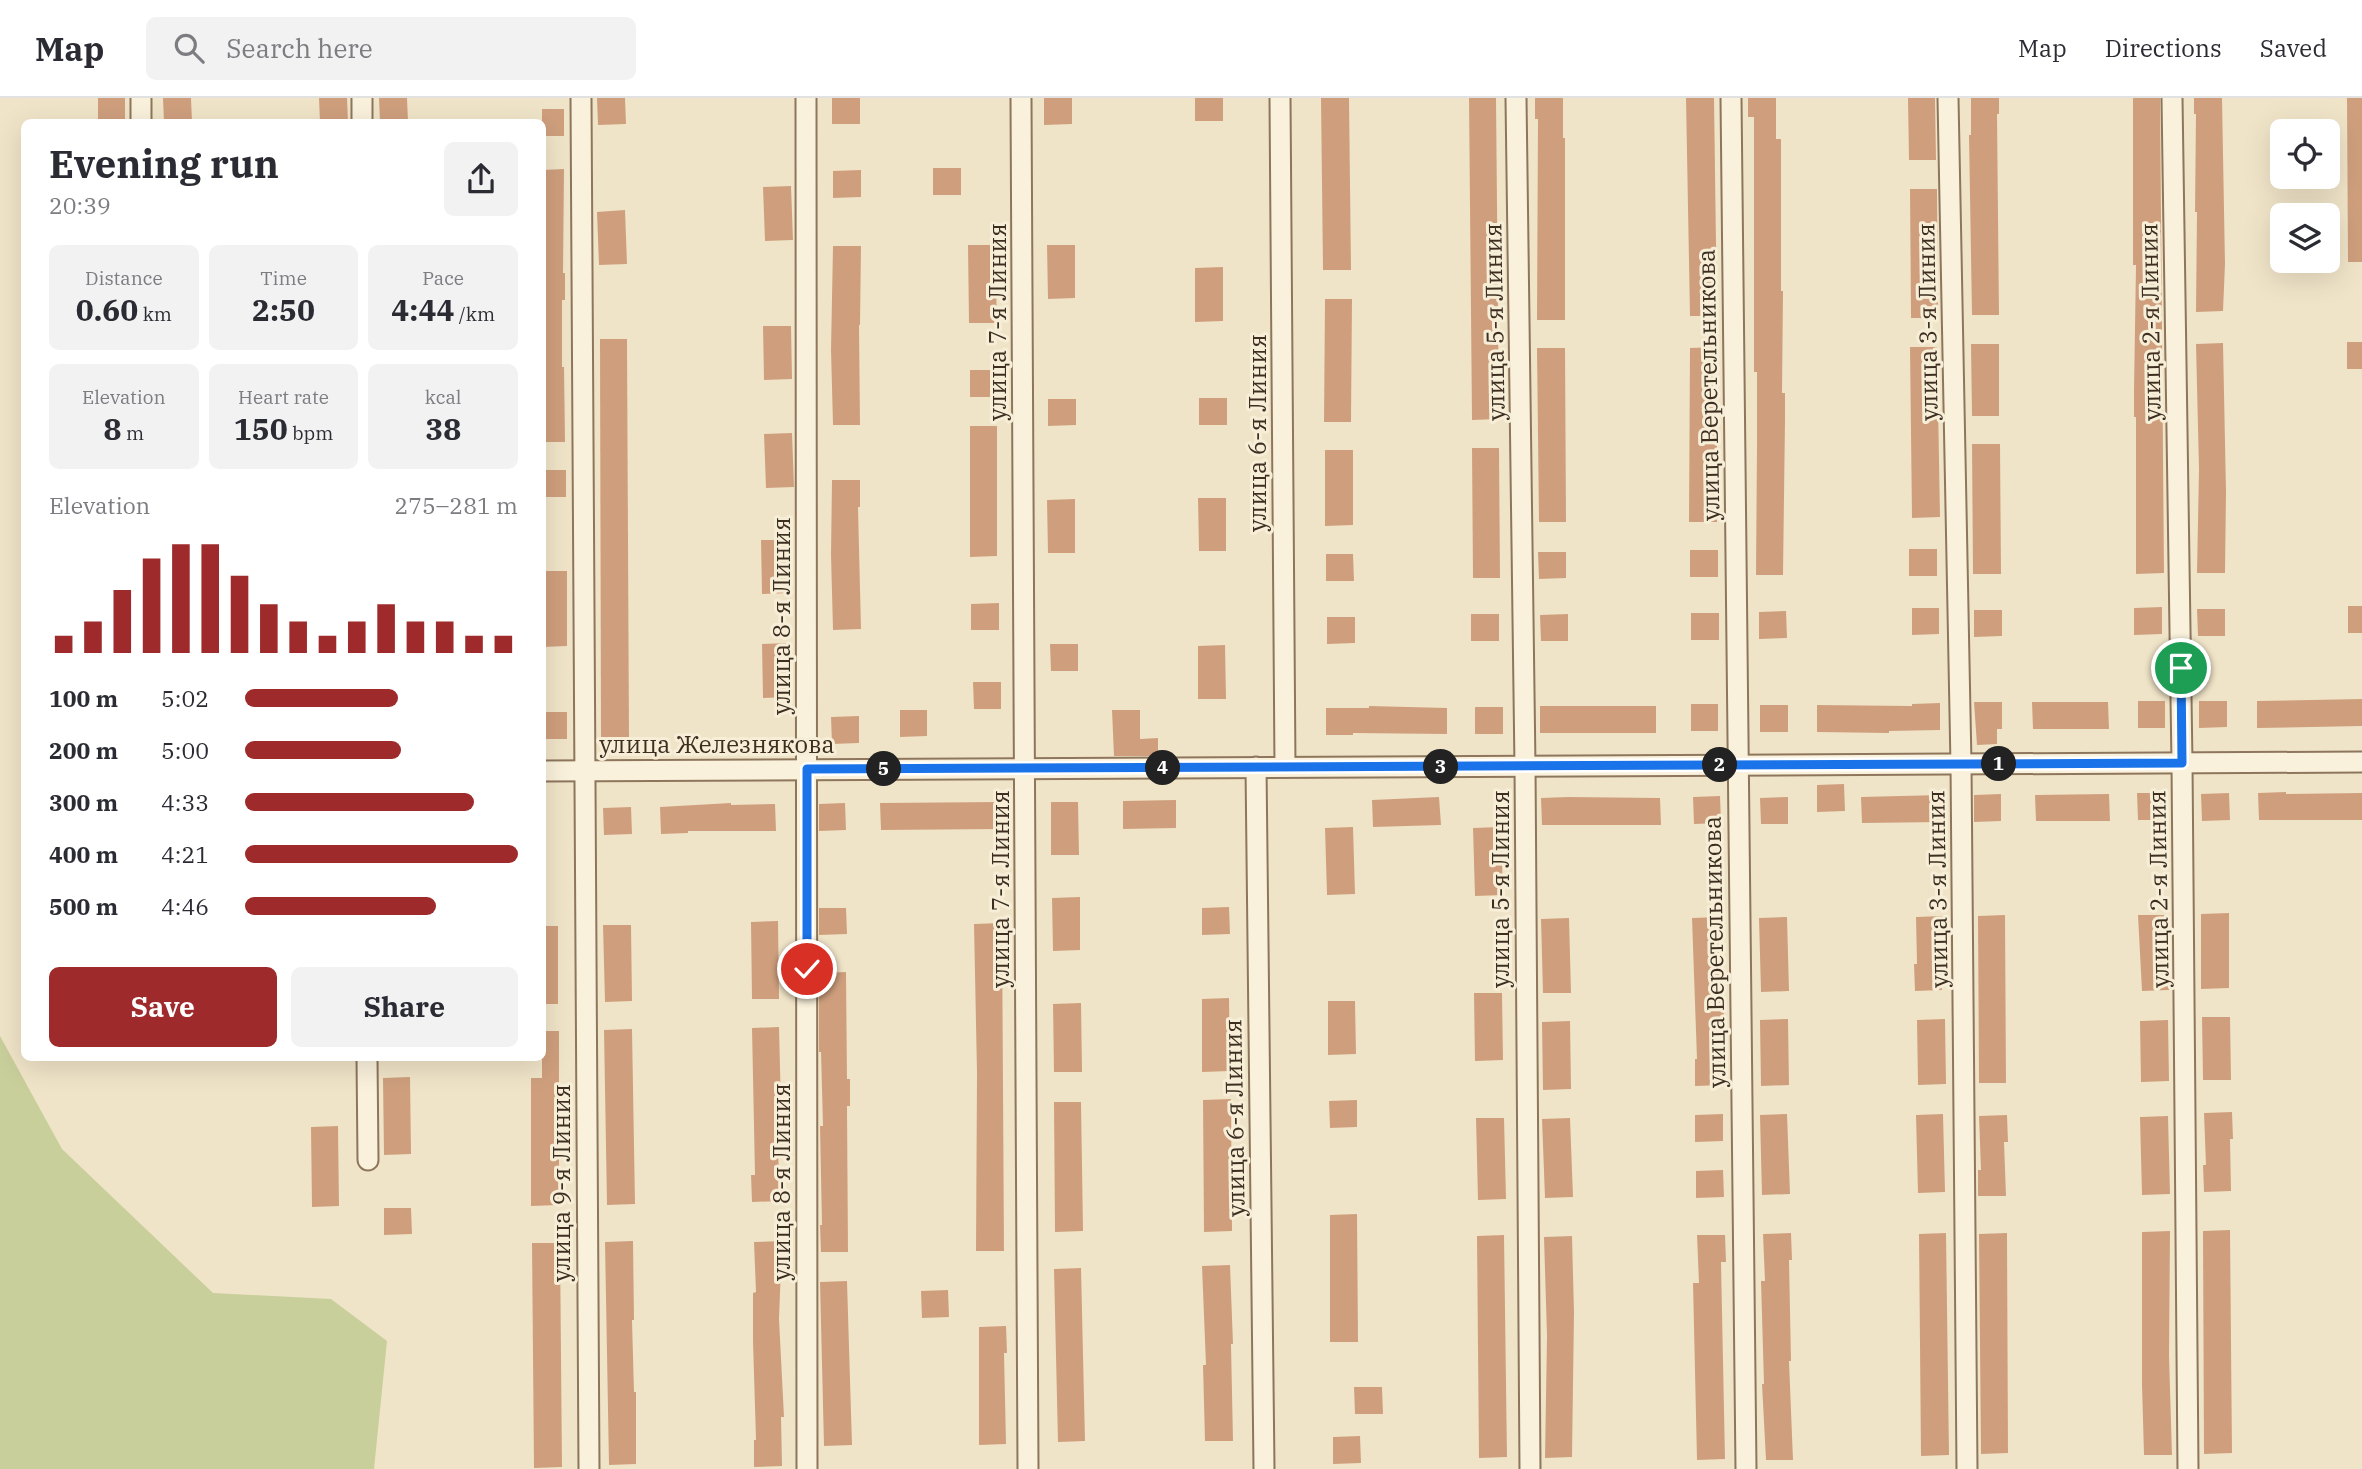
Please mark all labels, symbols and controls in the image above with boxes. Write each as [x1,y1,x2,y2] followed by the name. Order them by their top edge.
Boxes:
[146,17,636,80] search box
[35,27,104,70] text: Map
[170,29,208,67] icon: search
[226,31,373,65] text: Search here
[2018,32,2067,64] text: Map
[2105,32,2222,64] text: Directions
[2260,32,2327,64] text: Saved
[2270,119,2340,273] map controls
[2270,119,2340,189] button: locate
[49,139,279,188] text: Evening run
[444,142,518,216] button: share
[49,190,111,220] text: 20:39
[2270,203,2340,273] button: layers
[981,223,1013,421] street label: улица 7-я Линия
[1476,223,1512,421] street label: улица 5-я Линия
[1909,223,1945,421] street label: улица 3-я Линия
[2132,223,2168,421] street label: улица 2-я Линия
[1690,249,1726,521] street label: улица Веретельникова
[85,266,163,290] text: Distance
[260,266,307,290] text: Time
[422,266,464,290] text: Pace
[76,290,138,329] text: 0.60
[252,290,315,329] text: 2:50
[391,290,454,329] text: 4:44
[138,302,172,326] text: km
[454,302,495,326] text: /km
[1241,334,1273,532] street label: улица 6-я Линия
[82,385,166,409] text: Elevation
[238,385,329,409] text: Heart rate
[425,385,461,409] text: kcal
[104,409,122,448] text: 8
[234,409,288,448] text: 150
[425,409,461,448] text: 38
[122,421,144,445] text: m
[288,421,333,445] text: bpm
[49,490,150,520] text: Elevation
[394,490,518,520] text: 275–281 m
[765,517,797,715] street label: улица 8-я Линия
[2151,638,2211,698] pin
[2162,649,2200,687] icon: arrive
[49,683,118,713] text: 100 m
[161,683,209,713] text: 5:02
[599,728,835,760] street label: улица Железнякова
[49,735,118,765] text: 200 m
[161,735,209,765] text: 5:00
[1982,746,2016,782] pin: 1
[1702,748,1738,782] pin: 2
[1146,750,1180,786] pin: 4
[1424,750,1458,784] pin: 3
[1993,751,2004,775] text: 1
[866,752,902,786] pin: 5
[1714,752,1725,776] text: 2
[1435,754,1446,778] text: 3
[1157,755,1168,779] text: 4
[878,756,889,780] text: 5
[49,787,118,817] text: 300 m
[161,787,209,817] text: 4:33
[984,790,1016,988] street label: улица 7-я Линия
[1484,790,1516,988] street label: улица 5-я Линия
[1919,790,1955,988] street label: улица 3-я Линия
[2140,790,2176,988] street label: улица 2-я Линия
[1696,816,1732,1088] street label: улица Веретельникова
[49,839,118,869] text: 400 m
[161,839,209,869] text: 4:21
[49,891,118,921] text: 500 m
[161,891,209,921] text: 4:46
[777,939,837,999] pin
[788,950,826,988] icon: check
[49,967,277,1047] button: Save
[291,967,518,1047] button: Share
[1216,1019,1252,1217] street label: улица 6-я Линия
[765,1083,797,1281] street label: улица 8-я Линия
[545,1084,577,1282] street label: улица 9-я Линия

